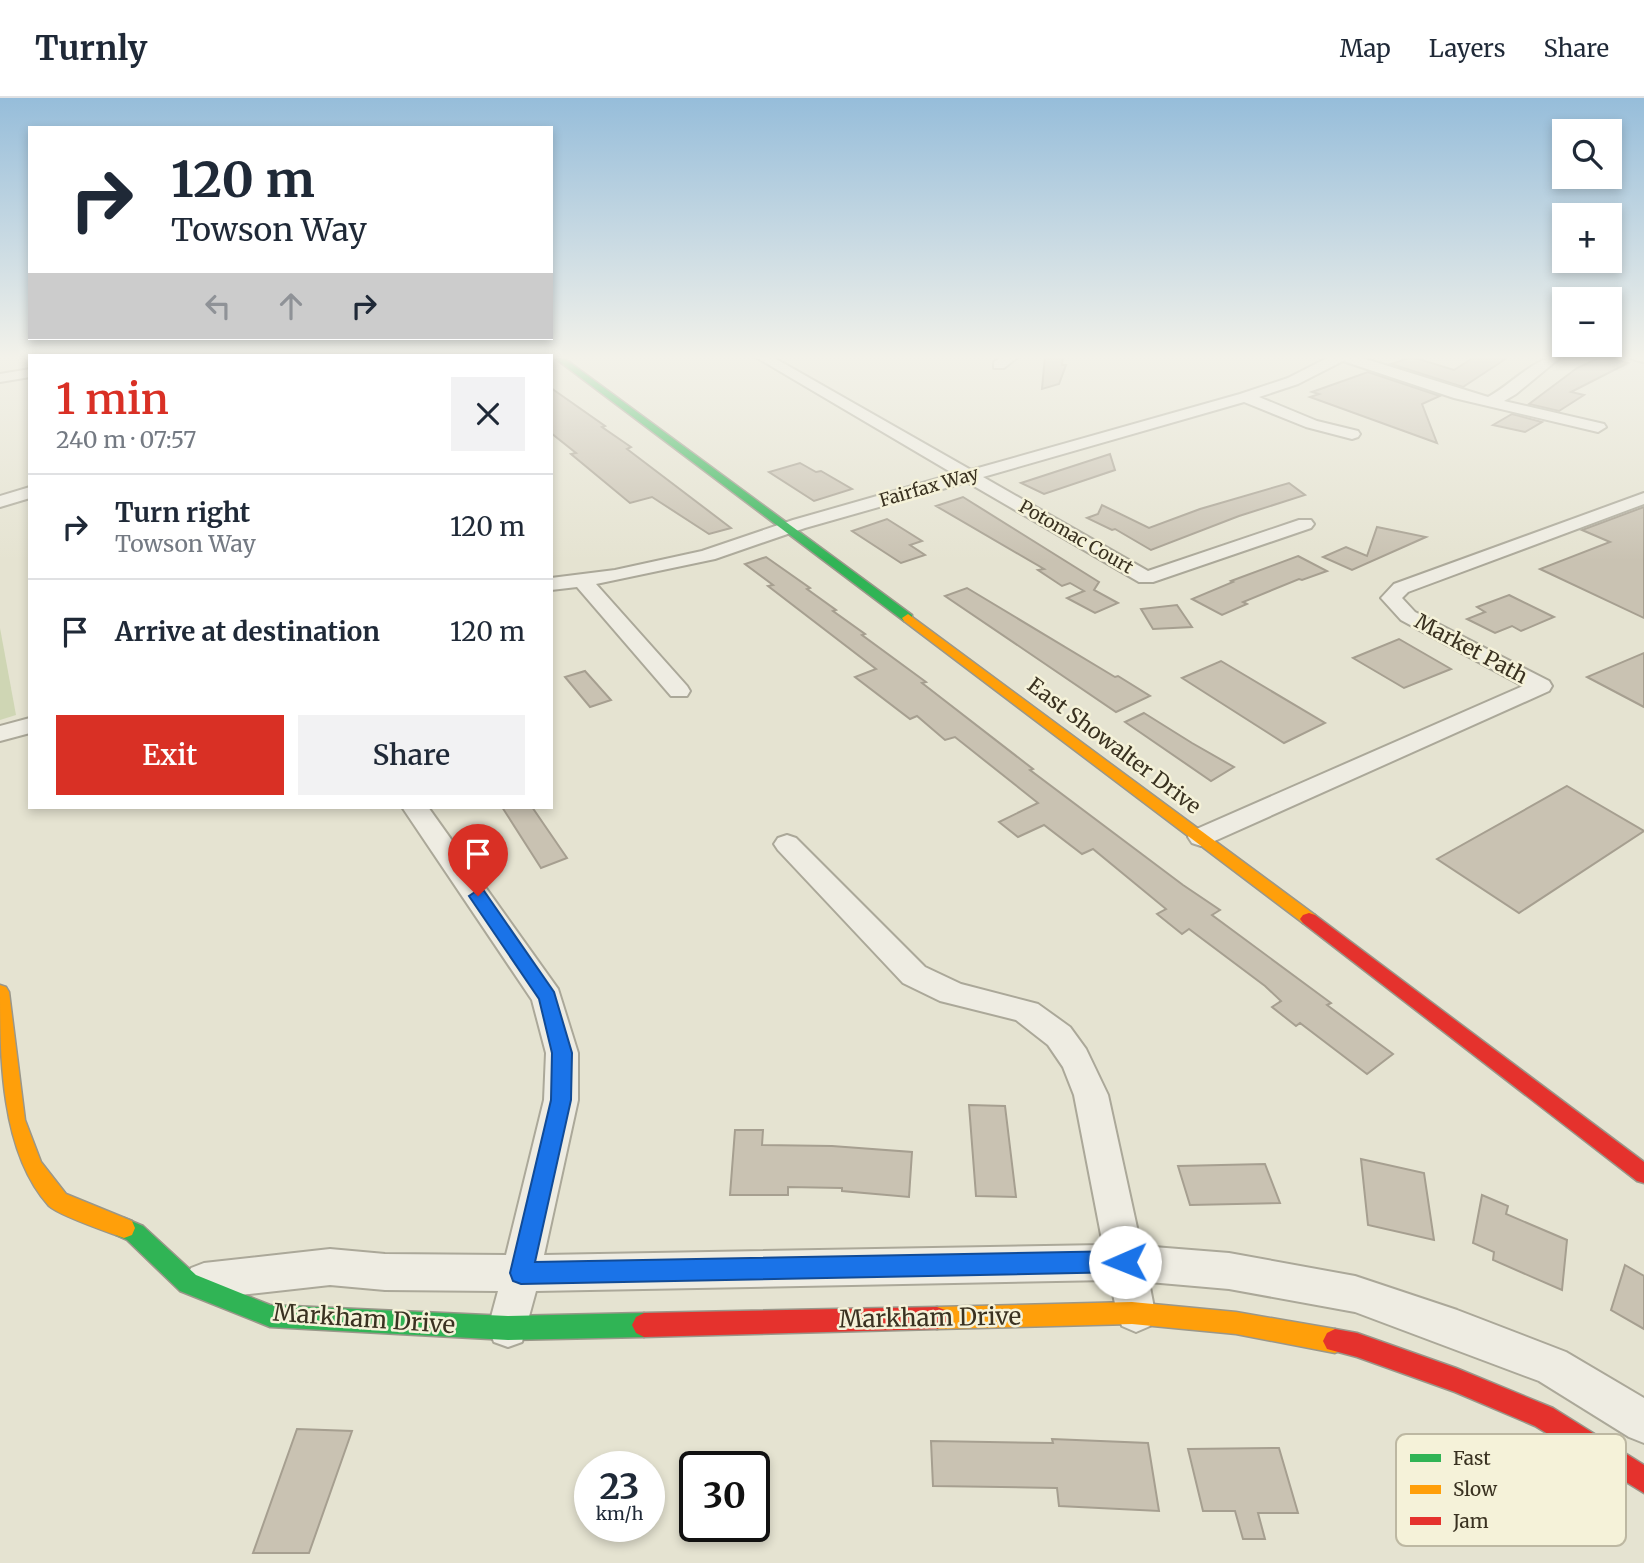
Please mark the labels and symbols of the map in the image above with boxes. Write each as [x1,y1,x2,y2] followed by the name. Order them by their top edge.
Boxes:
[876,461,982,512] street label: Fairfax Way
[1015,495,1138,579] street label: Potomac Court
[1410,607,1532,690] street label: Market Path
[1022,672,1206,820] street label: East Showalter Drive
[448,824,508,896] pin
[1088,1225,1162,1299] position arrow
[272,1297,456,1340] street label: Markham Drive
[839,1300,1021,1335] street label: Markham Drive
[1396,1434,1626,1546] legend
[1453,1446,1491,1470] text: Fast
[679,1451,770,1542] speed limit sign: 30
[1453,1477,1498,1501] text: Slow
[1452,1509,1489,1533] text: Jam

